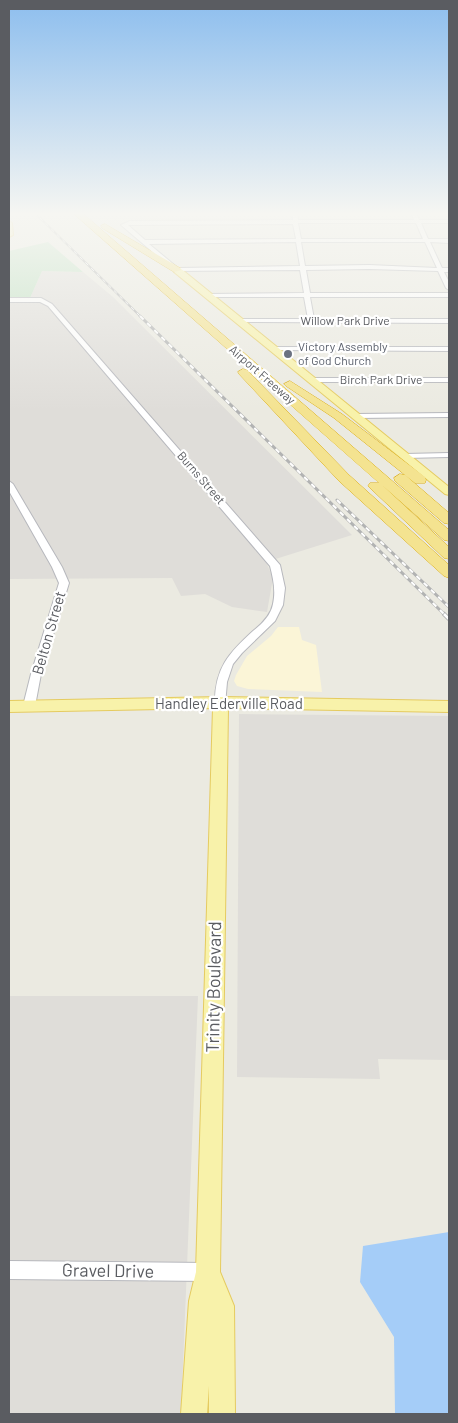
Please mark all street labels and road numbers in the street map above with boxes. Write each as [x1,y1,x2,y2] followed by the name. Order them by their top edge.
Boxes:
[300,313,390,327] street label: Willow Park Drive
[227,342,299,407] street label: Airport Freeway
[340,372,422,386] street label: Birch Park Drive
[175,448,229,507] street label: Burns Street
[27,589,69,677] street label: Belton Street
[155,694,303,712] street label: Handley Ederville Road
[201,921,225,1053] street label: Trinity Boulevard
[62,1258,154,1282] street label: Gravel Drive

